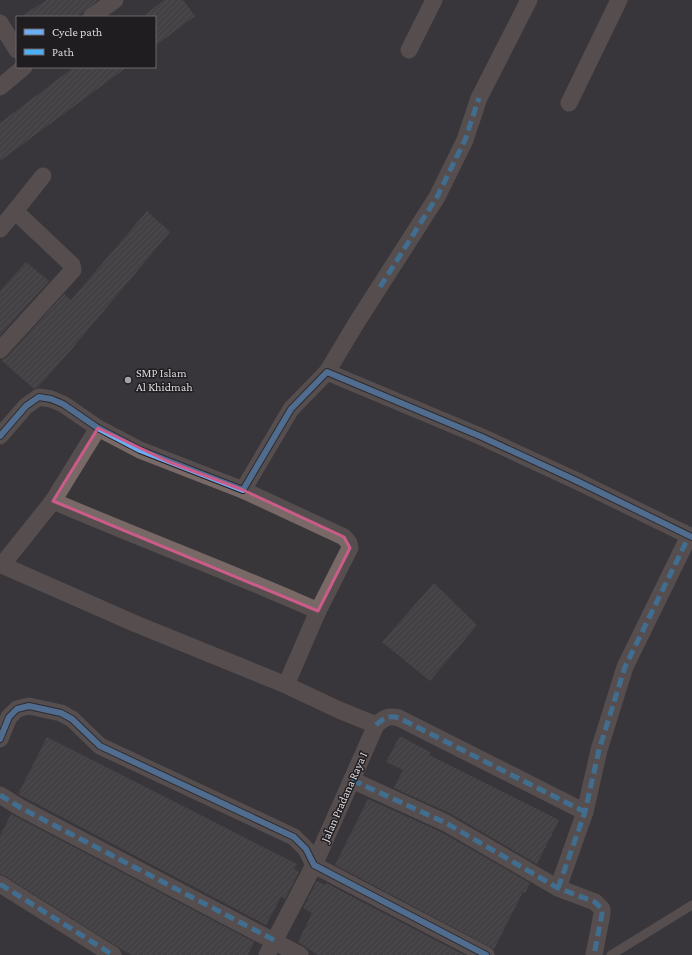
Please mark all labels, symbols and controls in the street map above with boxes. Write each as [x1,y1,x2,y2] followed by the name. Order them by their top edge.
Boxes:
[16,16,156,68] legend
[52,25,103,39] text: Cycle path
[52,45,74,59] text: Path
[136,366,193,394] place label: SMP Islam Al Khidmah
[123,375,133,385] marker: SMP Islam Al Khidmah
[317,749,370,845] street label: Jalan Pradana Raya I

